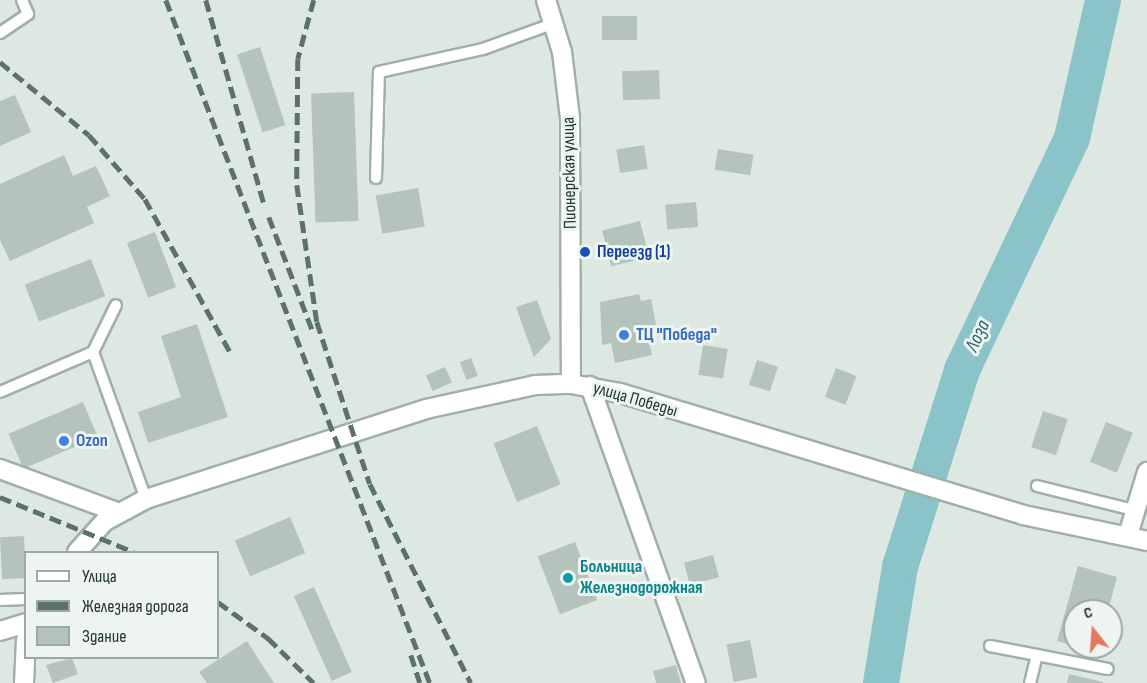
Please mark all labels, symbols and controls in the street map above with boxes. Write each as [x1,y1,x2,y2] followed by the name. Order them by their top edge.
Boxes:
[558,117,582,229] street label: Пионерская улица
[597,241,670,263] place label: Переезд (1)
[578,245,592,259] marker: Переезд (1)
[960,317,996,355] water label: Лоза
[636,324,717,346] place label: ТЦ "Победа"
[617,328,631,342] marker: ТЦ "Победа"
[590,378,680,422] street label: улица Победы
[76,430,108,452] place label: Ozon
[57,434,71,448] marker: Ozon
[24,551,219,659] legend
[580,557,703,600] place label: Больница Железнодорожная
[82,566,117,587] text: Улица
[561,571,575,585] marker: Больница Железнодорожная
[82,596,189,617] text: Железная дорога
[1063,599,1123,659] north arrow
[1081,603,1095,624] text: С
[82,626,127,647] text: Здание

